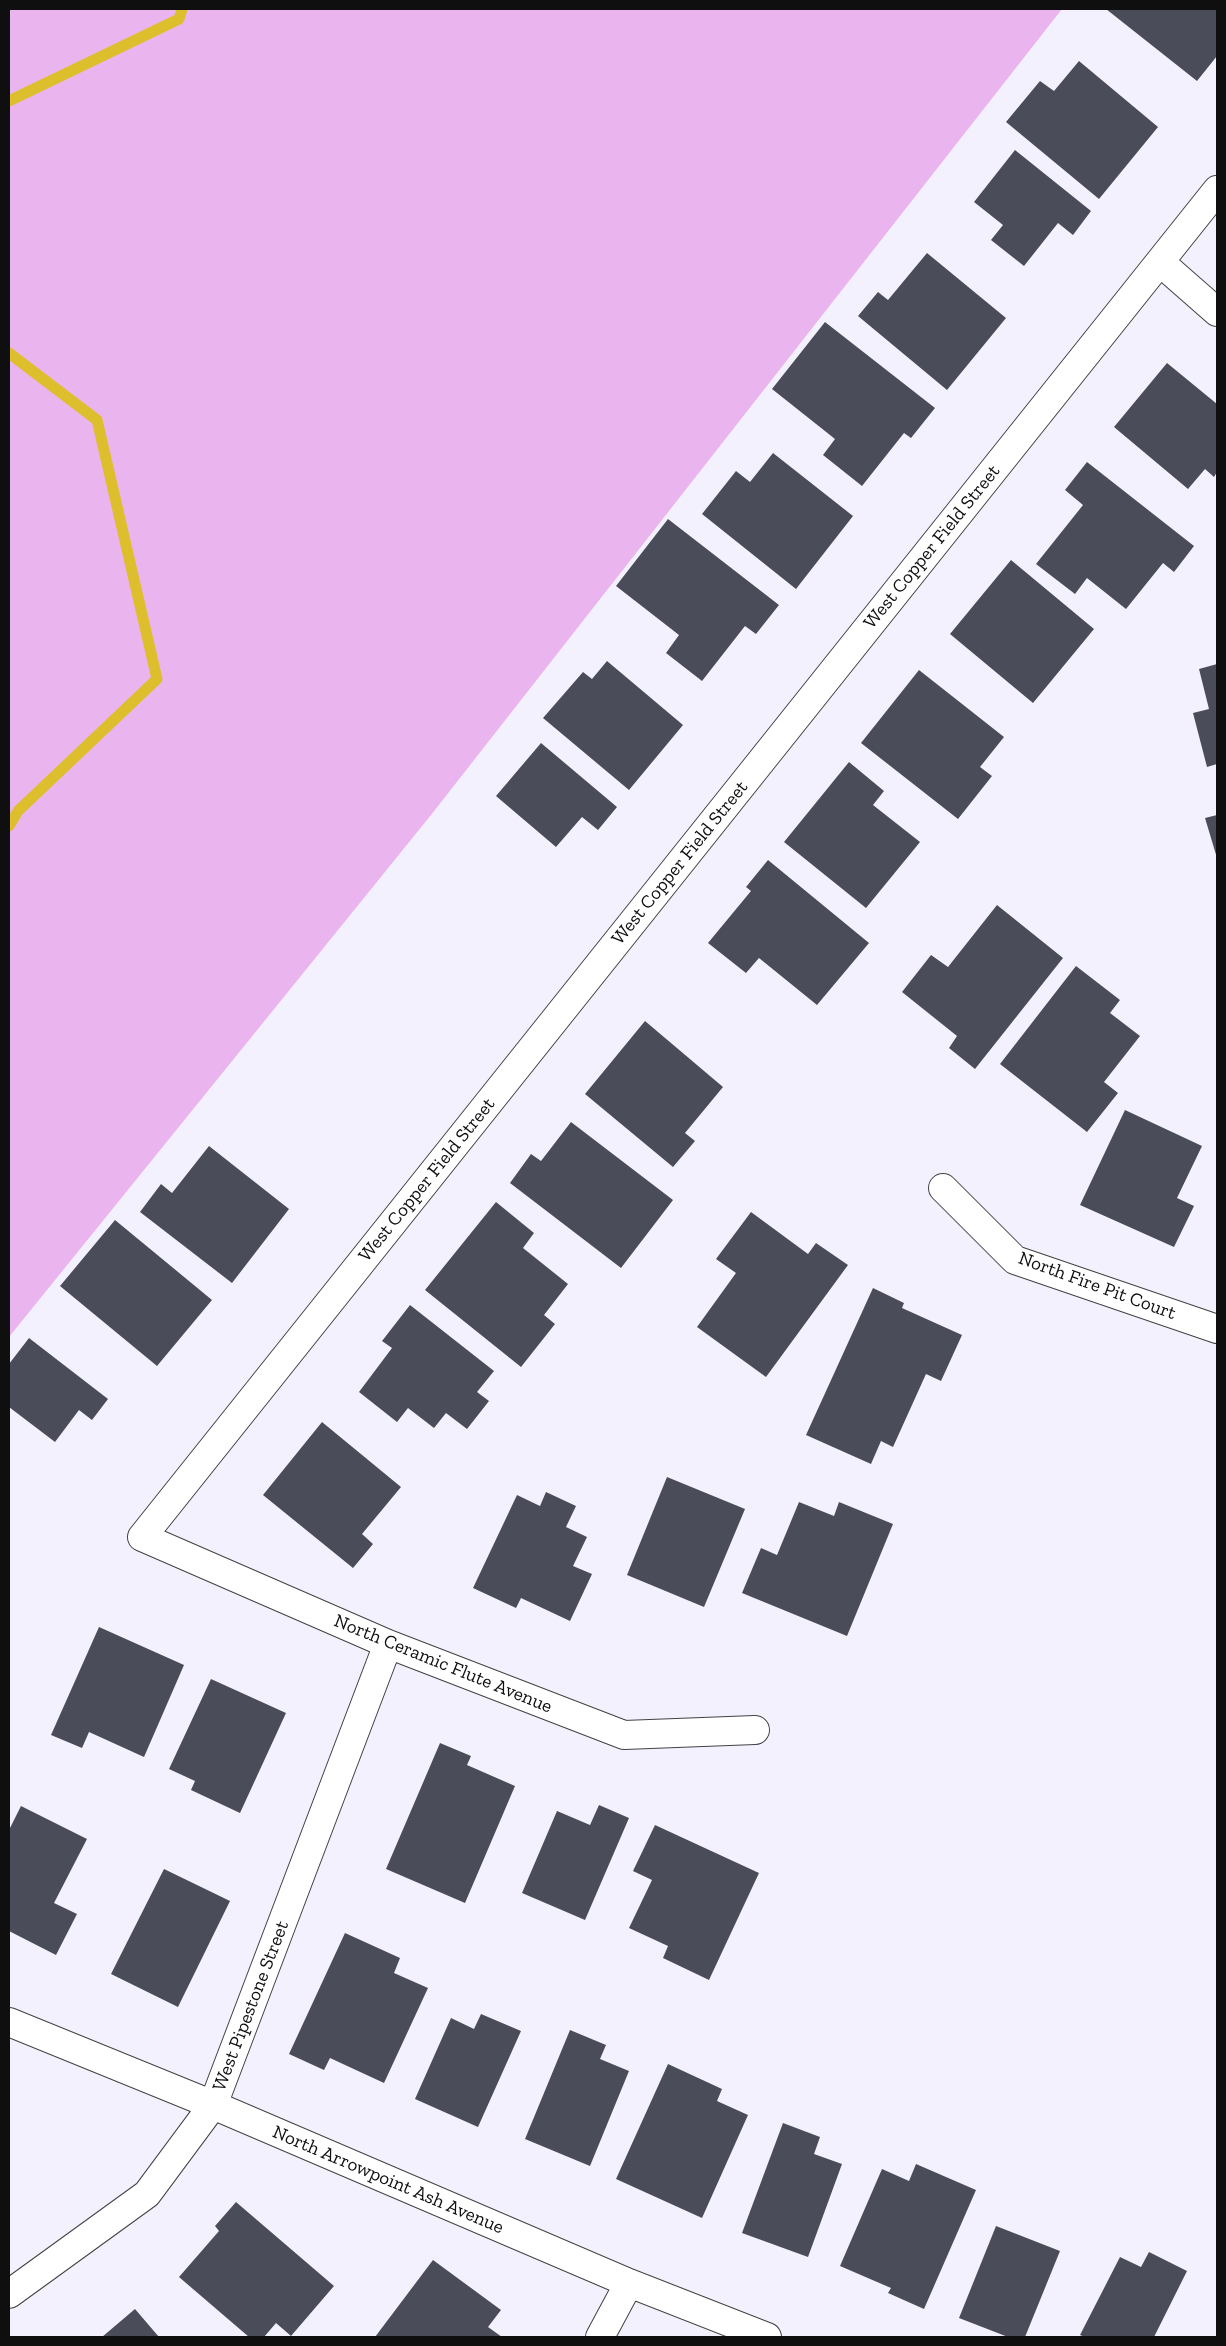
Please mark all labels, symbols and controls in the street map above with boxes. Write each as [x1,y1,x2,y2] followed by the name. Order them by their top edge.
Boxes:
[859,460,1005,634] street label: West Copper Field Street
[607,776,753,950] street label: West Copper Field Street
[354,1093,500,1267] street label: West Copper Field Street
[1015,1247,1179,1325] street label: North Fire Pit Court
[331,1610,555,1718] street label: North Ceramic Flute Avenue
[208,1918,294,2094] street label: West Pipestone Street
[269,2121,507,2239] street label: North Arrowpoint Ash Avenue

